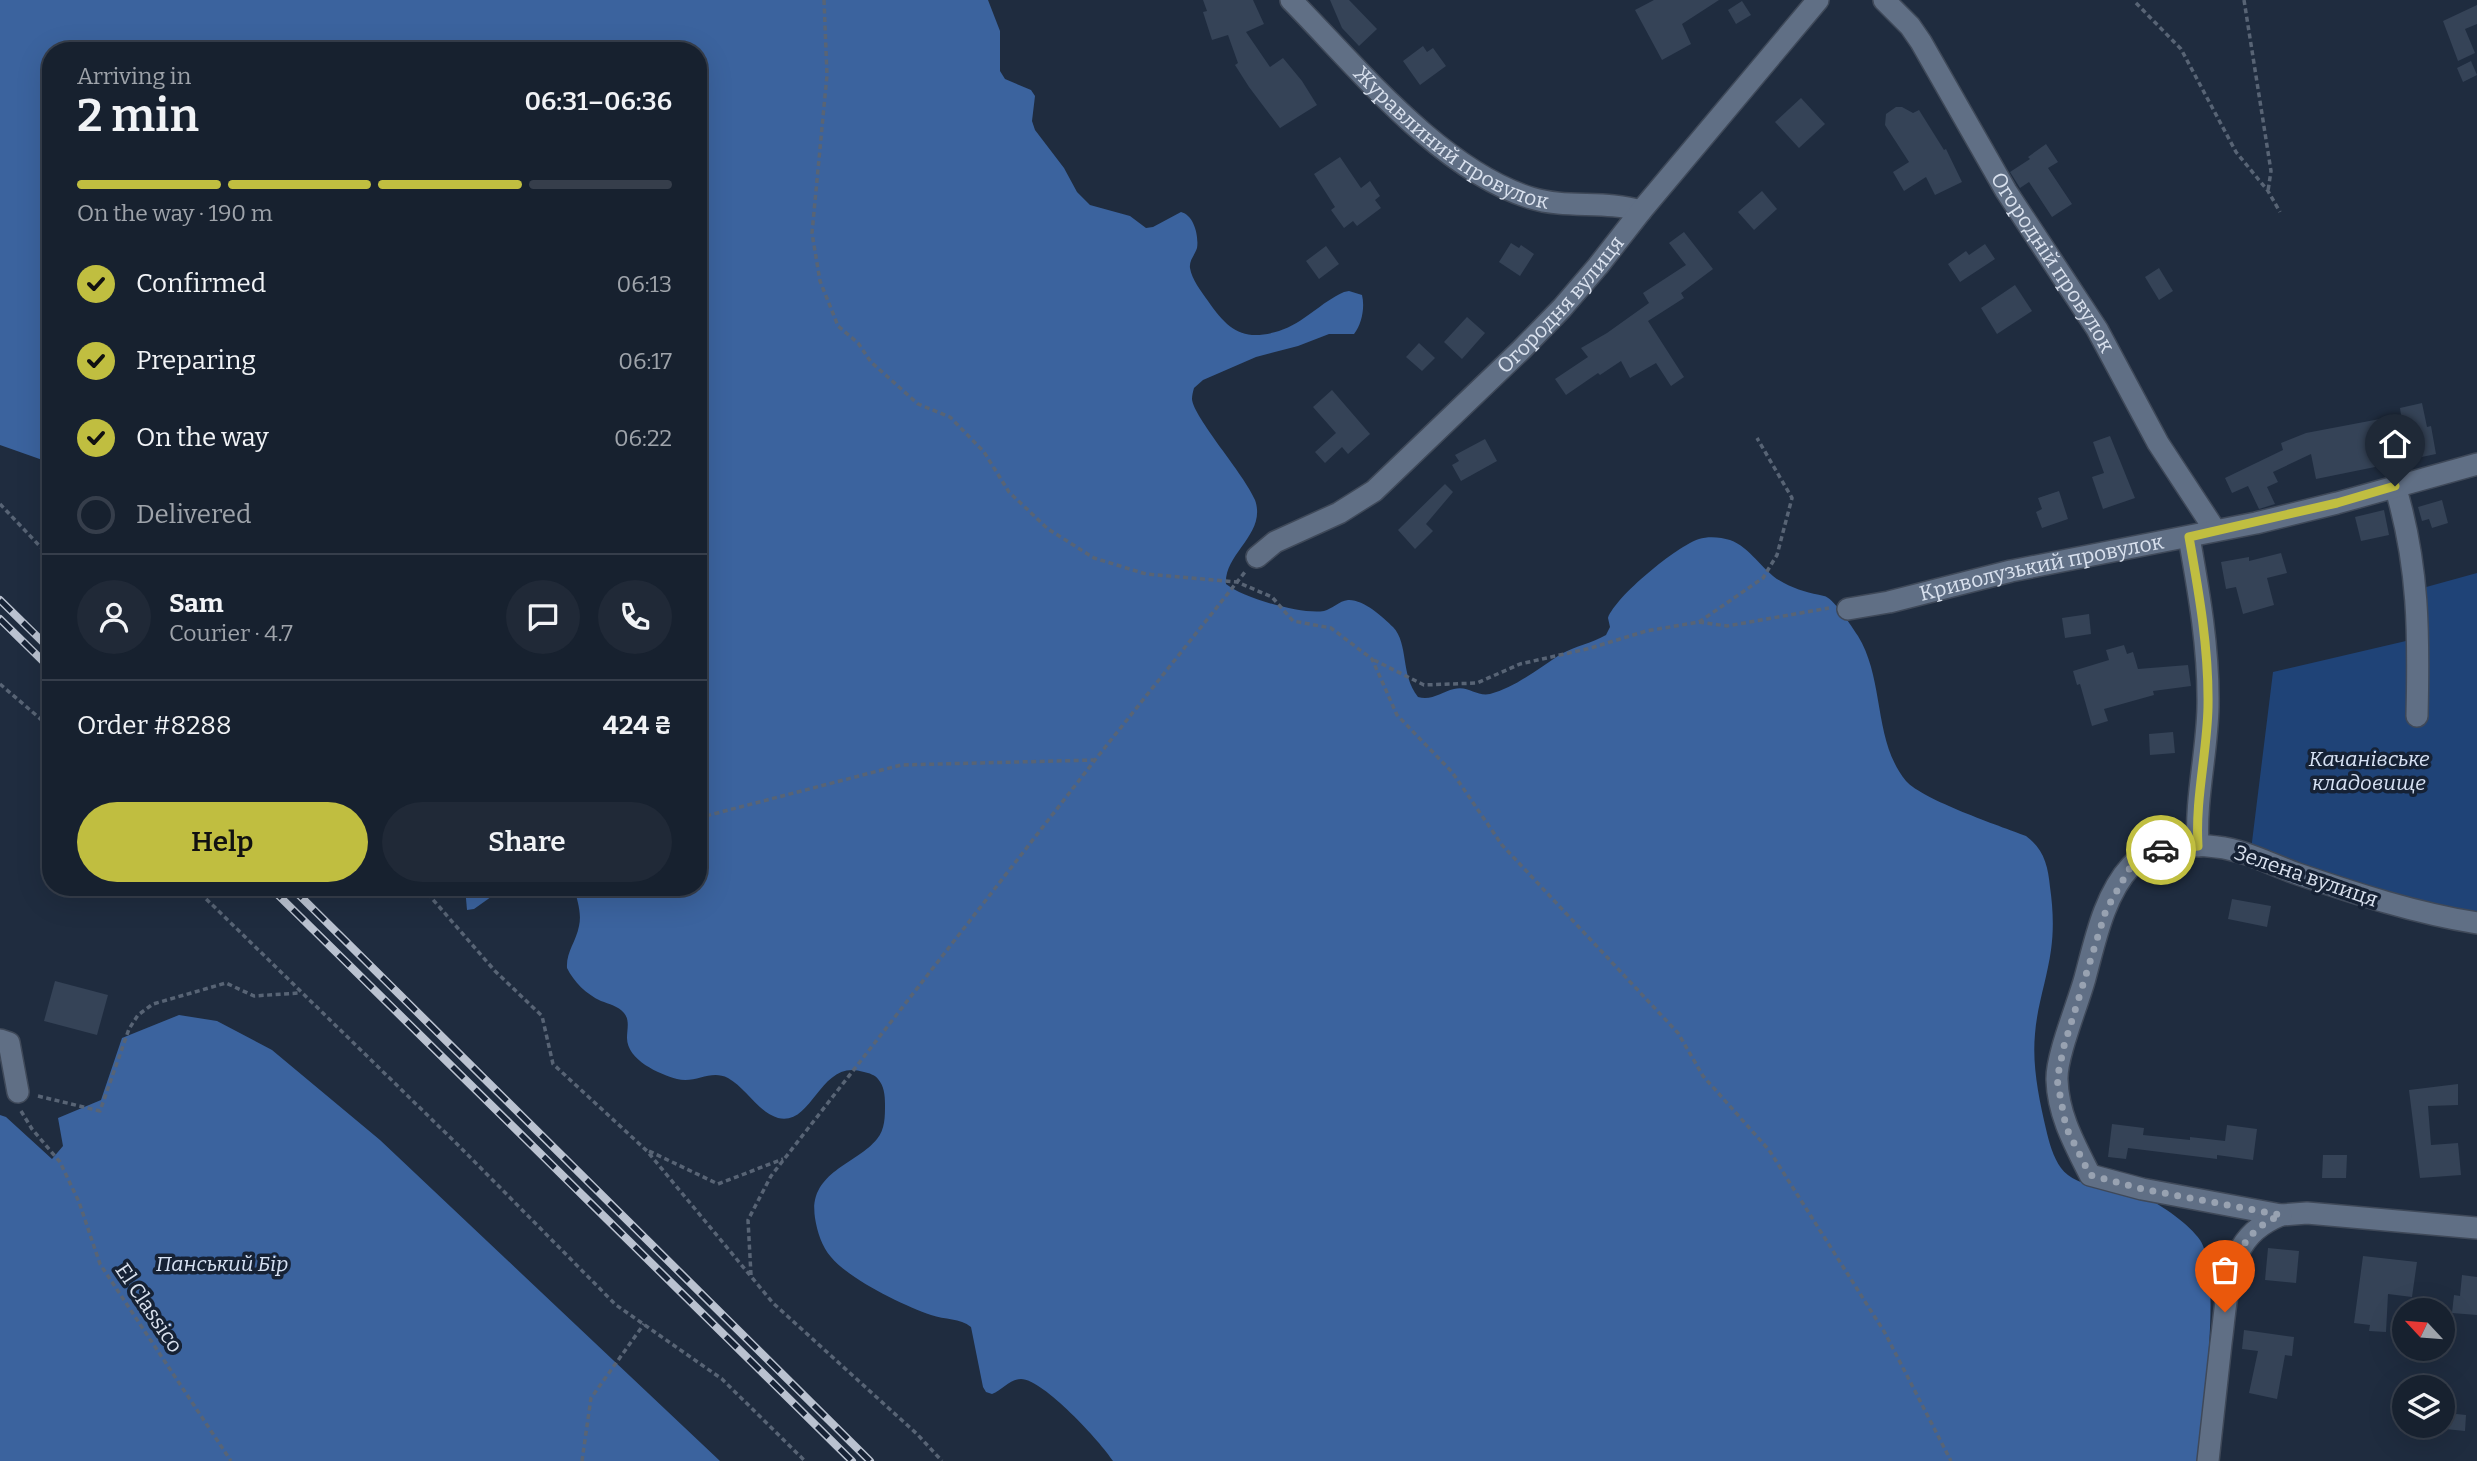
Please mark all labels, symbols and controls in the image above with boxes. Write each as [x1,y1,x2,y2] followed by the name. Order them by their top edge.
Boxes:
[1348,60,1552,215] street label: Журавлиний провулок
[77,62,191,90] text: Arriving in
[524,86,672,117] text: 06:31–06:36
[77,88,199,143] text: 2 min
[1985,168,2120,357] street label: Огородній провулок
[77,199,273,227] text: On the way · 190 m
[1491,230,1630,379] street label: Огородня вулиця
[77,265,115,303] icon: check
[136,268,266,299] text: Confirmed
[616,270,672,298] text: 06:13
[77,342,115,380] icon: check
[136,345,256,376] text: Preparing
[618,347,672,375] text: 06:17
[2365,414,2425,486] pin
[77,419,115,457] icon: check
[136,422,269,453] text: On the way
[614,424,672,452] text: 06:22
[2376,425,2414,463] icon: home
[136,499,251,530] text: Delivered
[1917,528,2167,607] street label: Криволузький провулок
[77,580,151,654] button: person
[506,580,580,654] button: chat
[598,580,672,654] button: phone
[169,588,224,619] text: Sam
[169,619,293,647] text: Courier · 4.7
[77,710,232,741] text: Order #8288
[603,710,672,741] text: 424 ₴
[2308,746,2430,796] park label: Качанівське кладовище
[77,802,368,882] button: Help
[382,802,672,882] button: Share
[2126,815,2196,885] courier
[2142,831,2180,869] icon: car
[2231,839,2381,913] street label: Зелена вулиця
[2195,1240,2255,1312] pin
[156,1251,288,1277] park label: Панський Бір
[2206,1251,2244,1289] icon: bag
[110,1258,188,1358] street label: El Classico
[2392,1298,2455,1362] north arrow
[2392,1298,2455,1438] map controls
[2392,1375,2455,1438] button: layers

